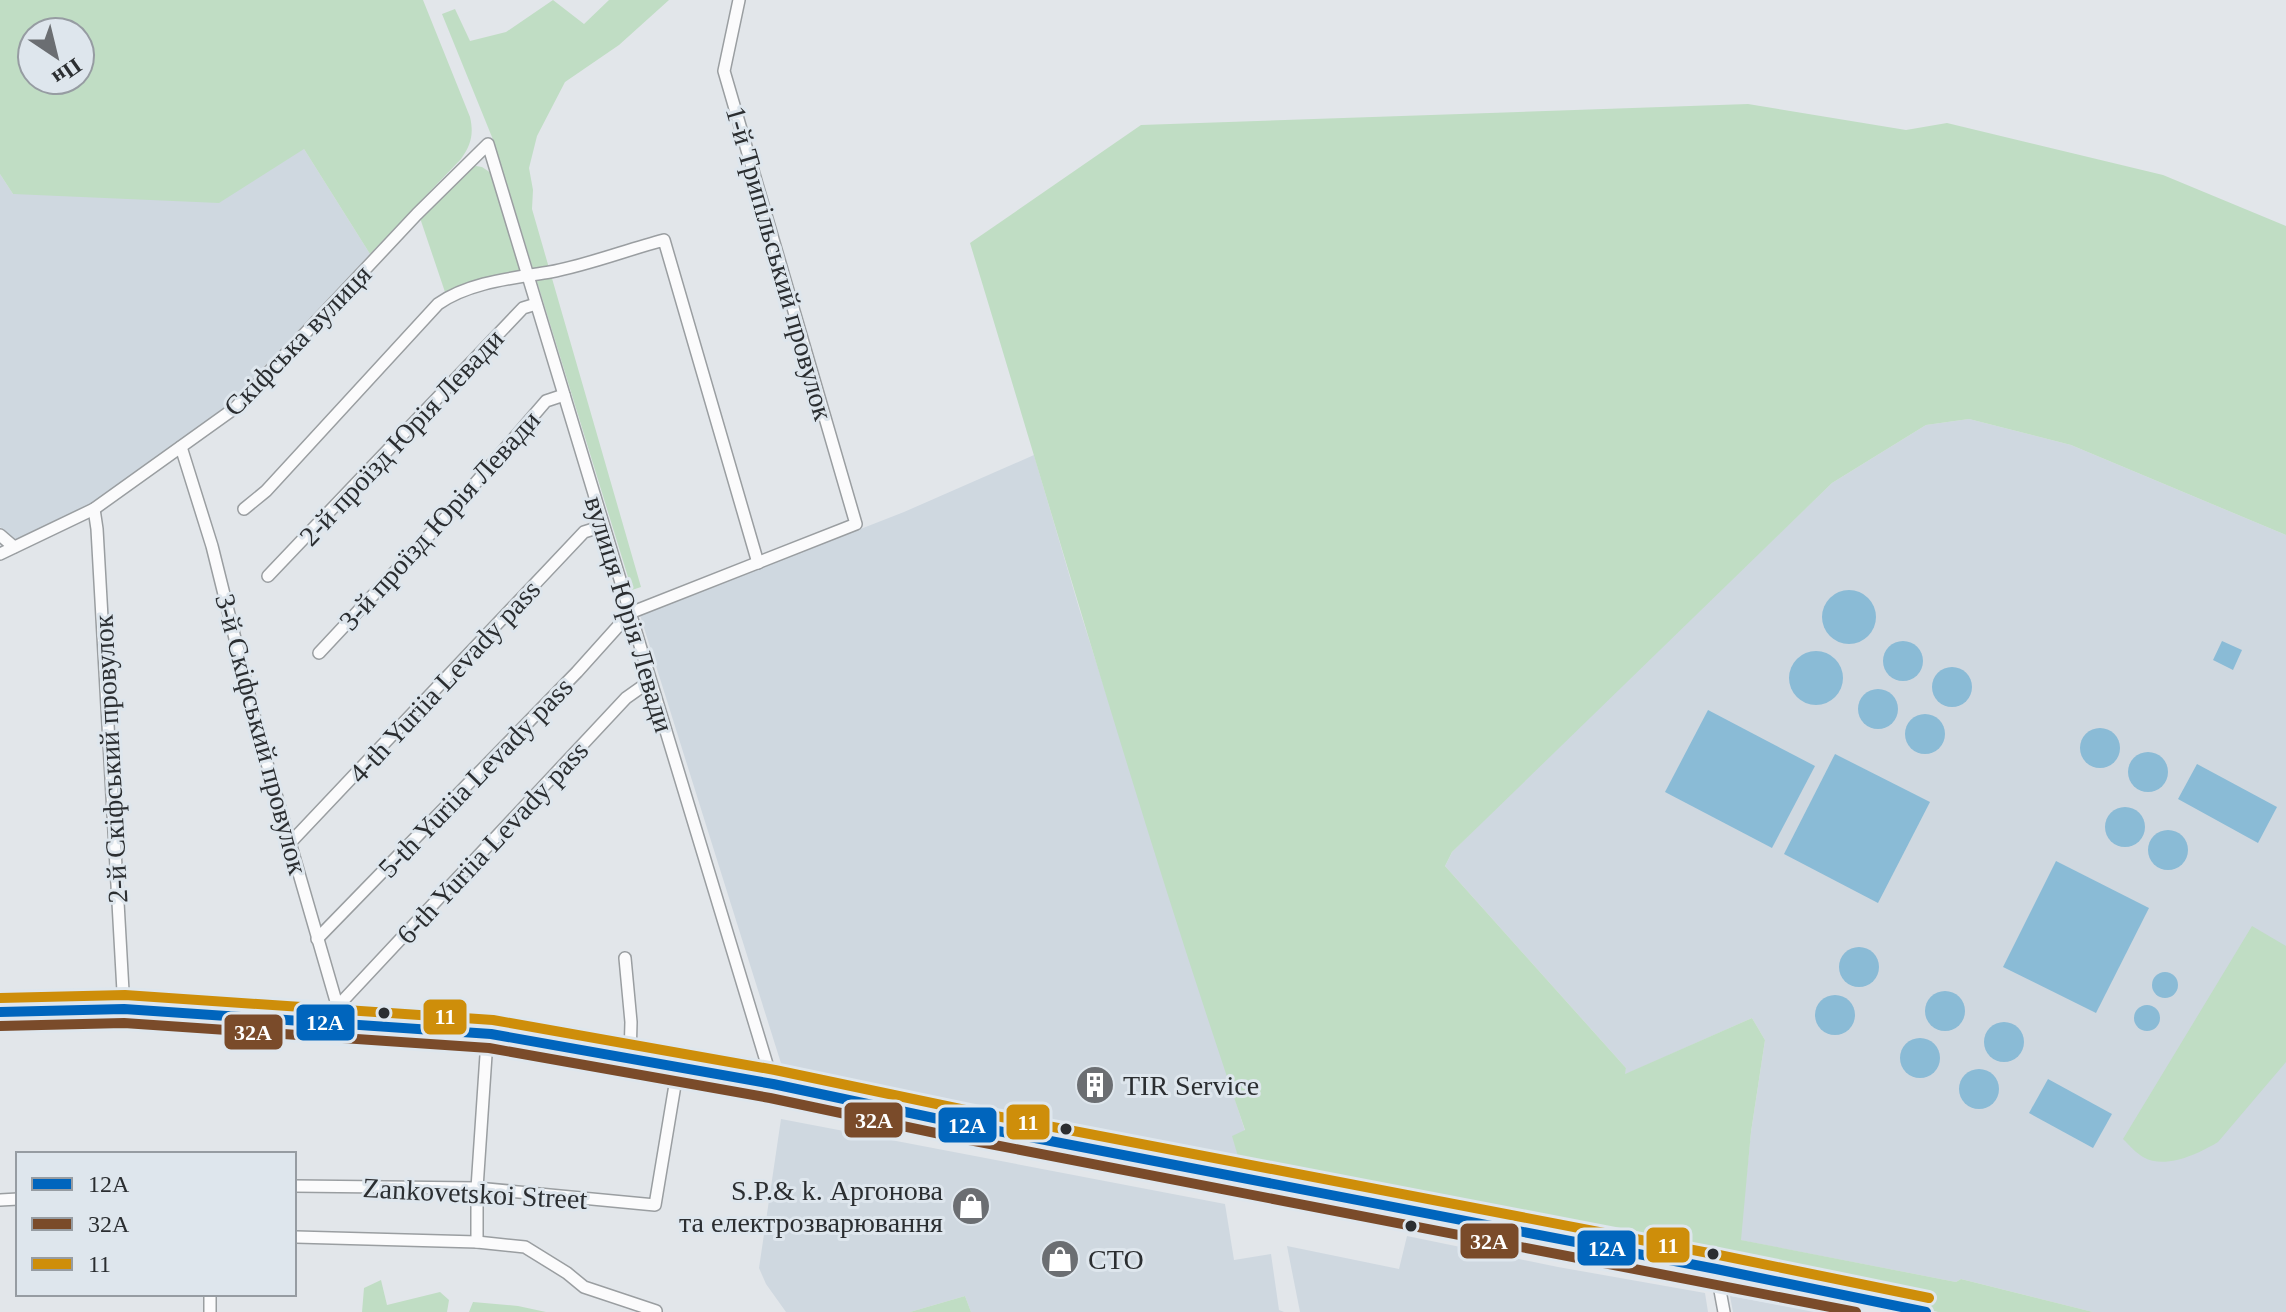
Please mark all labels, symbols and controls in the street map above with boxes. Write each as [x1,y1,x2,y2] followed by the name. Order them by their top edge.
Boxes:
[16,16,96,96] north arrow
[48,53,87,91] text: Пн
[720,103,839,424] street label: 1-й Трипільський провулок
[217,258,377,422] street label: Скіфська вулиця
[293,323,510,552] street label: 2-й проїзд Юрія Левади
[333,404,546,636] street label: 3-й проїзд Юрія Левади
[579,492,680,736] street label: вулиця Юрія Левади
[342,574,546,789] street label: 4-th Yuriia Levady pass
[209,591,314,878] street label: 3-й Скіфський провулок
[87,614,134,904] street label: 2-й Скіфський провулок
[372,671,579,884] street label: 5-th Yuriia Levady pass
[390,735,594,950] street label: 6-th Yuriia Levady pass
[422,998,468,1036] line badge: 11
[295,1003,356,1042] line badge: 12А
[435,1004,455,1029] text: 11
[376,1005,392,1021] unlabelled marker
[306,1010,344,1035] text: 12А
[223,1013,284,1051] line badge: 32А
[234,1020,272,1045] text: 32А
[1074,1064,1116,1106] building icon: TIR Service
[1123,1070,1259,1101] place label: TIR Service
[843,1101,904,1139] line badge: 32А
[1005,1103,1051,1141] line badge: 11
[937,1106,998,1144] line badge: 12А
[855,1108,893,1133] text: 32А
[1018,1110,1038,1135] text: 11
[948,1113,986,1138] text: 12А
[1058,1121,1074,1137] unlabelled marker
[16,1152,296,1296] legend
[88,1171,130,1197] text: 12А
[362,1172,588,1215] street label: Zankovetskoi Street
[679,1175,944,1238] place label: S.P.& k. Аргонова та електрозварювання
[950,1185,992,1227] shop icon: S.P.& k. Аргонова та електрозварювання
[88,1211,130,1237] text: 32А
[1403,1218,1419,1234] unlabelled marker
[1459,1222,1520,1260] line badge: 32А
[1645,1226,1691,1264] line badge: 11
[1470,1229,1508,1254] text: 32А
[1576,1229,1637,1267] line badge: 12А
[1658,1233,1678,1258] text: 11
[1588,1236,1626,1261] text: 12А
[1039,1238,1081,1280] shop icon: СТО
[1088,1244,1144,1275] place label: СТО
[1705,1246,1721,1262] unlabelled marker
[88,1251,111,1277] text: 11

